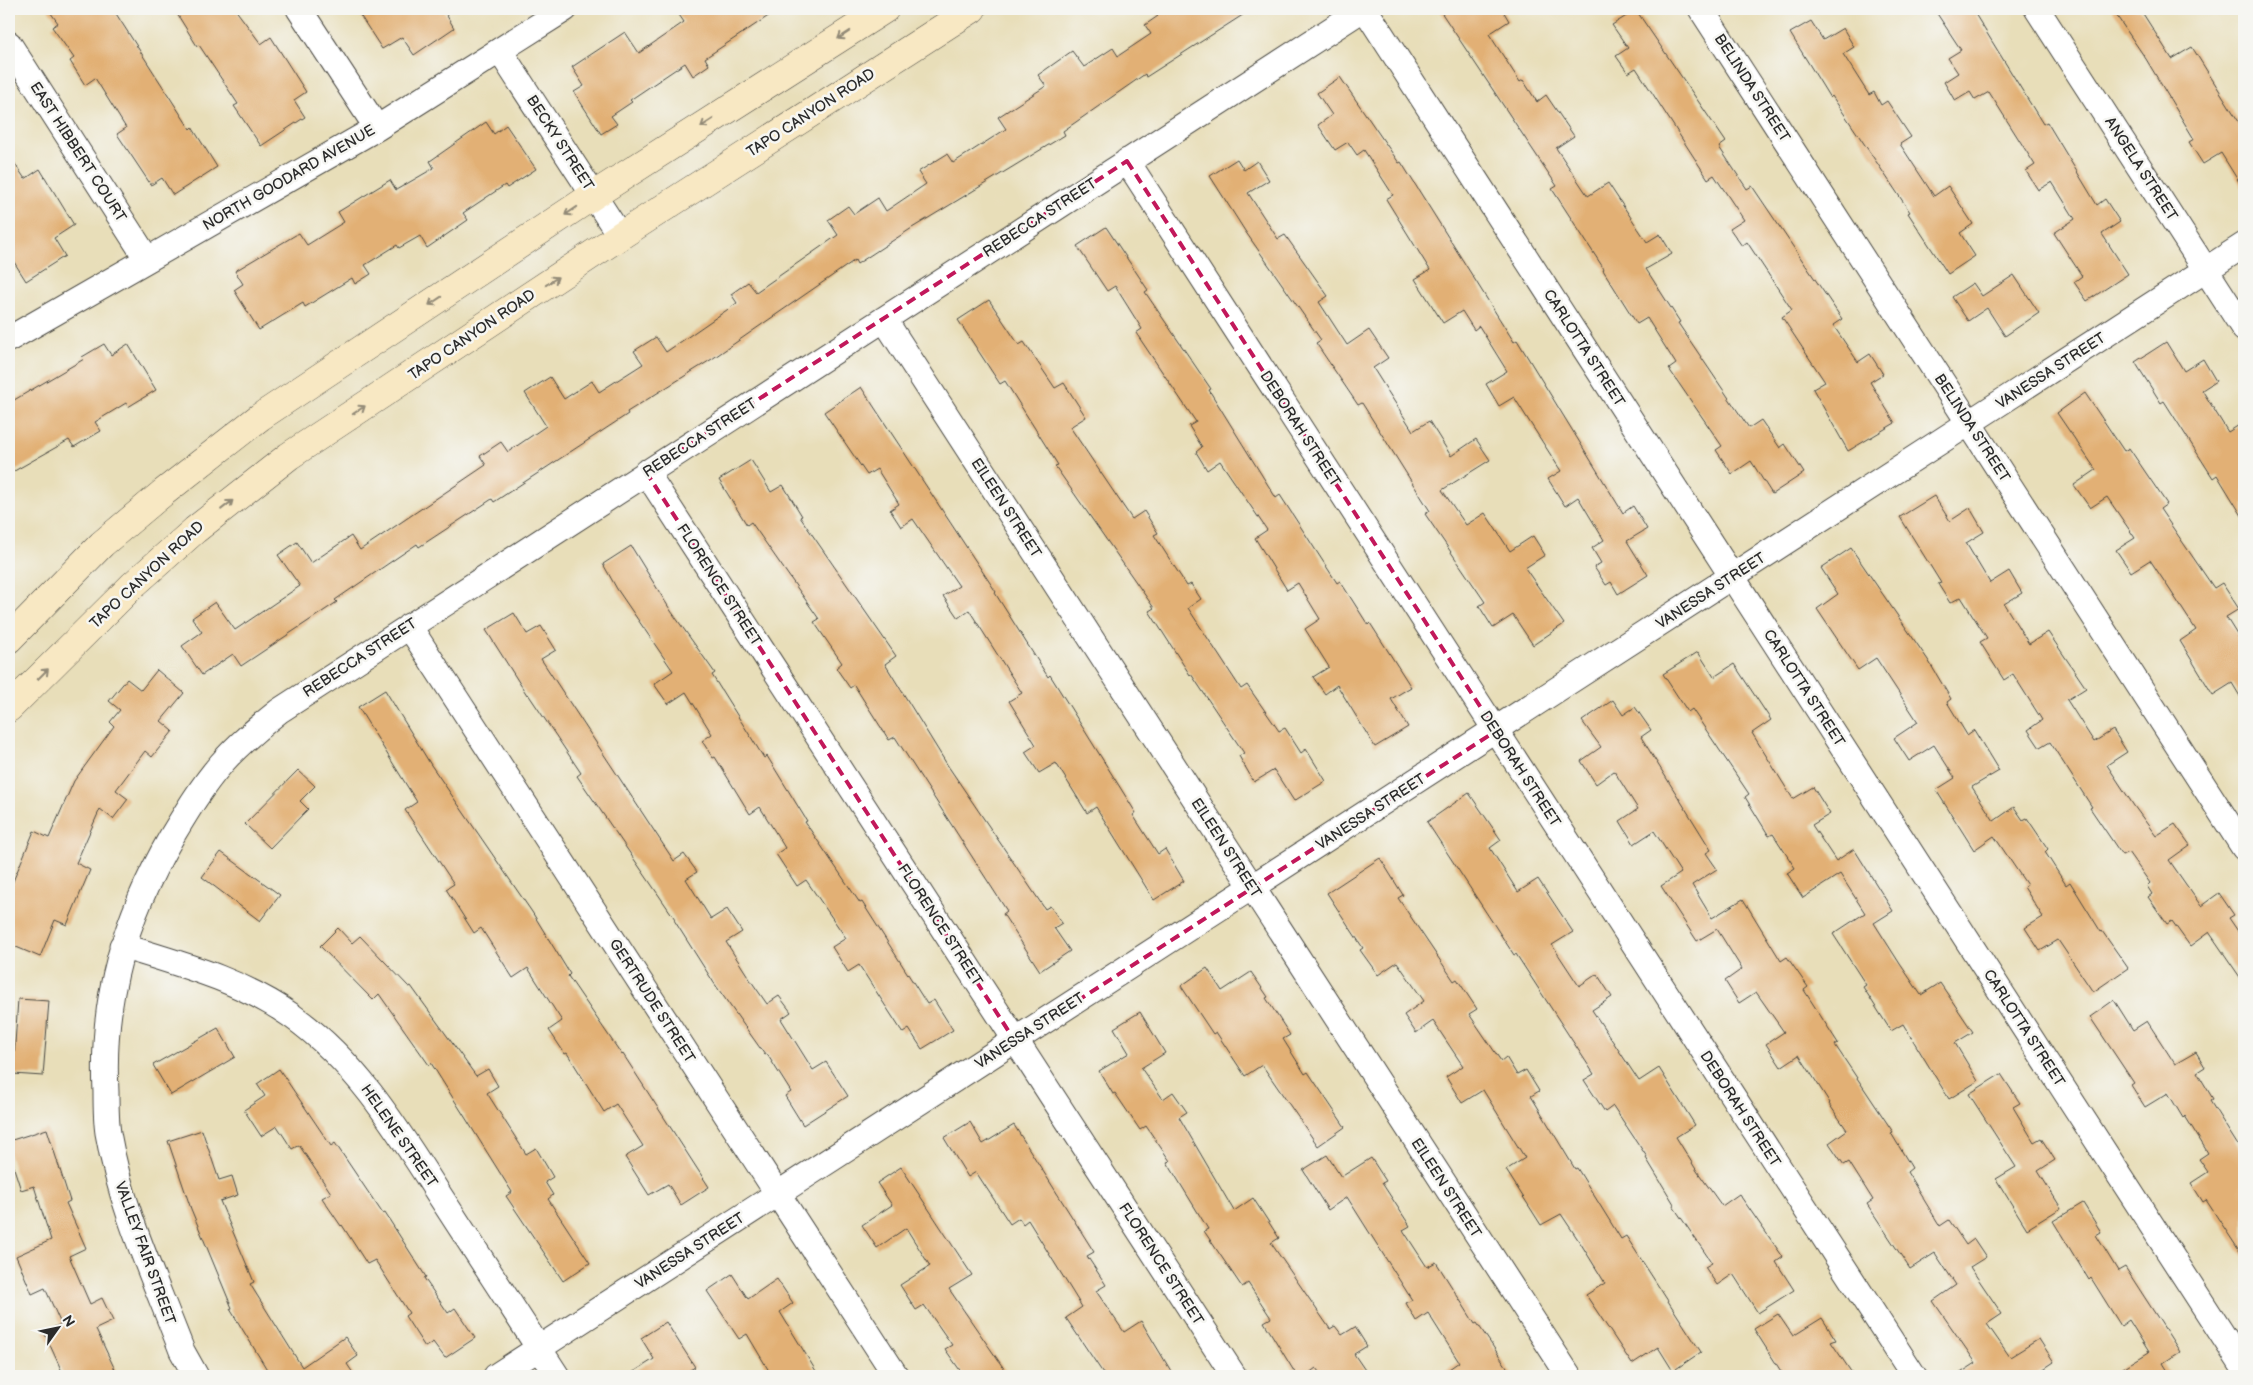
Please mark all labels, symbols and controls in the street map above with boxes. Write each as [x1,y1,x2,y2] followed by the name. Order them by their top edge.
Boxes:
[837,30,851,40] one-way arrow
[1710,30,1794,146] street label: BELINDA STREET
[743,64,879,162] street label: TAPO CANYON ROAD
[26,78,130,226] street label: EAST HIBBERT COURT
[522,92,598,194] street label: BECKY STREET
[2100,113,2182,225] street label: ANGELA STREET
[701,118,715,128] one-way arrow
[199,121,379,235] street label: NORTH GOODARD AVENUE
[979,174,1101,262] street label: REBECCA STREET
[564,206,578,216] one-way arrow
[545,276,559,286] one-way arrow
[405,285,539,385] street label: TAPO CANYON ROAD
[1539,286,1629,410] street label: CARLOTTA STREET
[428,296,442,306] one-way arrow
[1993,329,2109,413] street label: VANESSA STREET
[1255,367,1345,491] street label: DEBORAH STREET
[1930,370,2014,486] street label: BELINDA STREET
[639,394,761,482] street label: REBECCA STREET
[352,405,366,415] one-way arrow
[967,455,1045,561] street label: EILEEN STREET
[220,499,233,510] one-way arrow
[86,517,208,633] street label: TAPO CANYON ROAD
[672,520,766,650] street label: FLORENCE STREET
[1653,549,1769,633] street label: VANESSA STREET
[299,614,421,702] street label: REBECCA STREET
[1759,626,1849,750] street label: CARLOTTA STREET
[37,668,50,680] one-way arrow
[1475,707,1565,831] street label: DEBORAH STREET
[1313,770,1429,854] street label: VANESSA STREET
[1187,795,1265,901] street label: EILEEN STREET
[893,860,987,990] street label: FLORENCE STREET
[605,935,699,1067] street label: GERTRUDE STREET
[1979,966,2069,1090] street label: CARLOTTA STREET
[972,989,1088,1073] street label: VANESSA STREET
[1695,1047,1785,1171] street label: DEBORAH STREET
[356,1081,442,1191] street label: HELENE STREET
[1407,1135,1485,1241] street label: EILEEN STREET
[110,1179,180,1327] street label: VALLEY FAIR STREET
[1114,1199,1208,1329] street label: FLORENCE STREET
[632,1209,748,1293] street label: VANESSA STREET
[32,1302,82,1352] north arrow
[58,1312,78,1330] text: N

